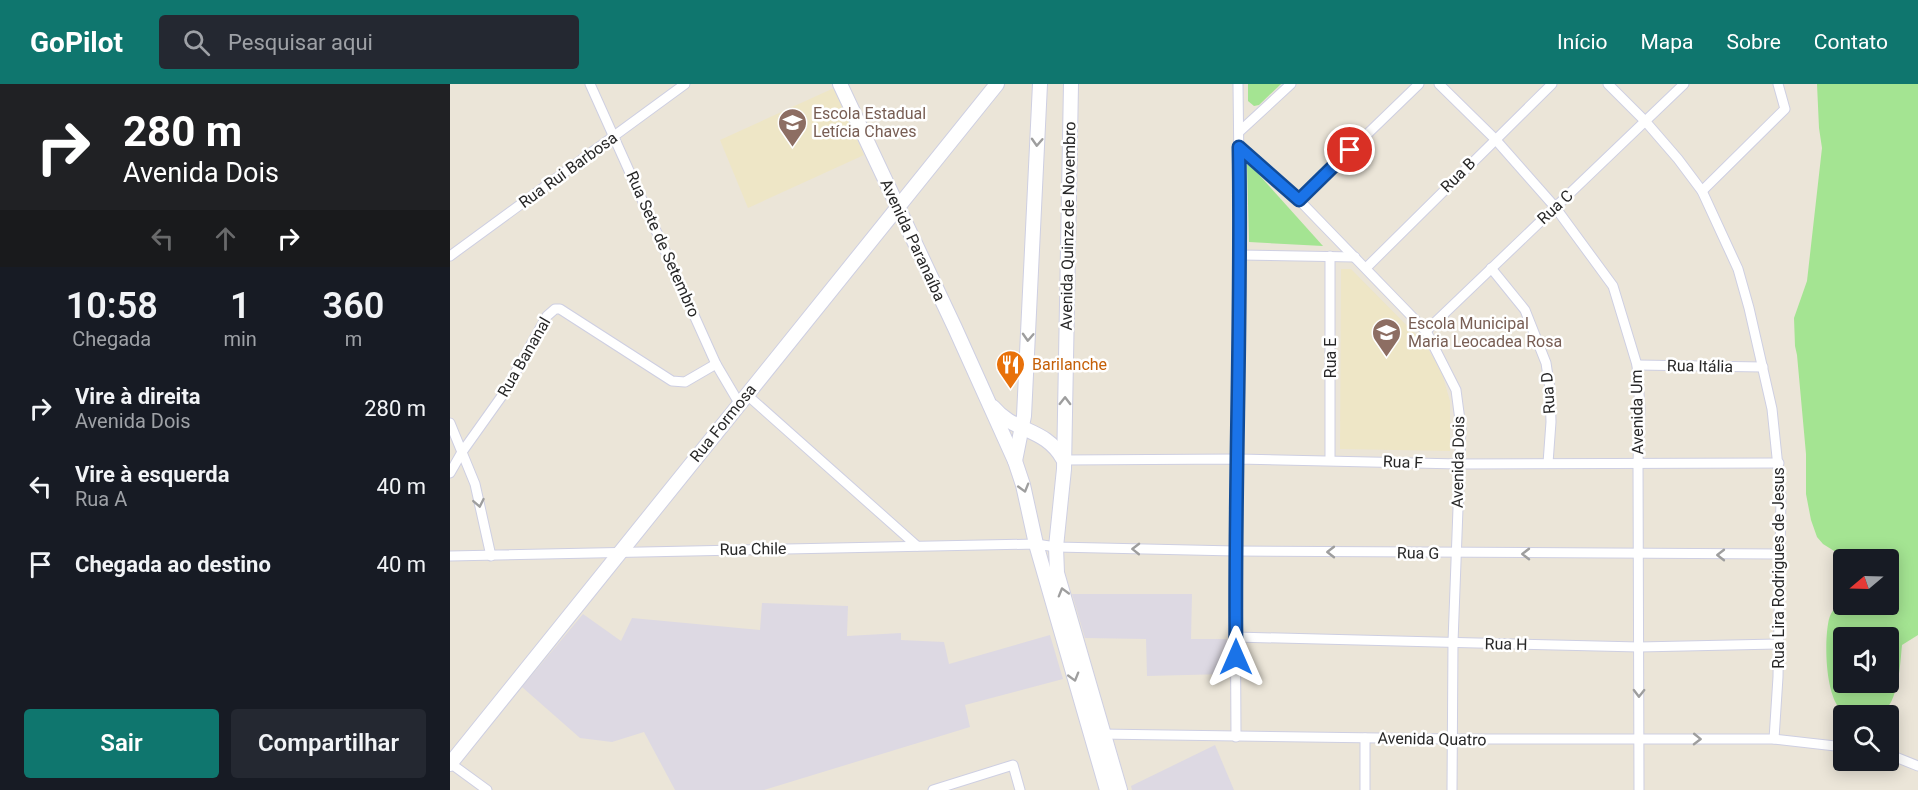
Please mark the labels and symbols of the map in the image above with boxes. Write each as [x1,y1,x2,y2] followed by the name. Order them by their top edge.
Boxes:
[813,104,926,141] place label: Escola Estadual Letícia Chaves
[776,106,808,148] school or university icon: Escola Estadual Letícia Chaves
[1057,121,1079,331] street label: Avenida Quinze de Novembro
[1324,124,1375,175] pin
[515,128,621,212] street label: Rua Rui Barbosa
[1031,138,1044,147] one-way arrow
[1437,154,1479,196] street label: Rua B
[622,168,704,320] street label: Rua Sete de Setembro
[876,176,950,304] street label: Avenida Paranaíba
[1533,186,1577,228] street label: Rua C
[494,314,554,400] street label: Rua Bananal
[1408,314,1562,351] place label: Escola Municipal Maria Leocadea Rosa
[1371,316,1403,358] school or university icon: Escola Municipal Maria Leocadea Rosa
[1021,333,1034,342] one-way arrow
[1321,338,1340,378] street label: Rua E
[995,348,1027,390] restaurant icon: Barilanche
[1032,355,1107,374] place label: Barilanche
[1667,356,1733,376] street label: Rua Itália
[1627,369,1647,455] street label: Avenida Um
[1537,371,1559,415] street label: Rua D
[686,380,760,466] street label: Rua Formosa
[1058,396,1071,405] one-way arrow
[1448,416,1468,508] street label: Avenida Dois
[1383,452,1424,472] street label: Rua F
[1769,467,1788,669] street label: Rua Lira Rodrigues de Jesus
[1017,482,1029,493] one-way arrow
[472,498,485,508] one-way arrow
[719,539,787,559] street label: Rua Chile
[1131,542,1140,555] one-way arrow
[1397,543,1439,563] street label: Rua G
[1326,546,1335,558] one-way arrow
[1521,548,1530,560] one-way arrow
[1716,549,1725,561] one-way arrow
[1833,549,1899,615] north arrow
[1058,588,1070,598] one-way arrow
[1204,625,1268,689] position arrow
[1484,634,1528,654] street label: Rua H
[1066,672,1079,682] one-way arrow
[1633,688,1645,697] one-way arrow
[1377,729,1487,749] street label: Avenida Quatro
[1692,733,1701,745] one-way arrow

